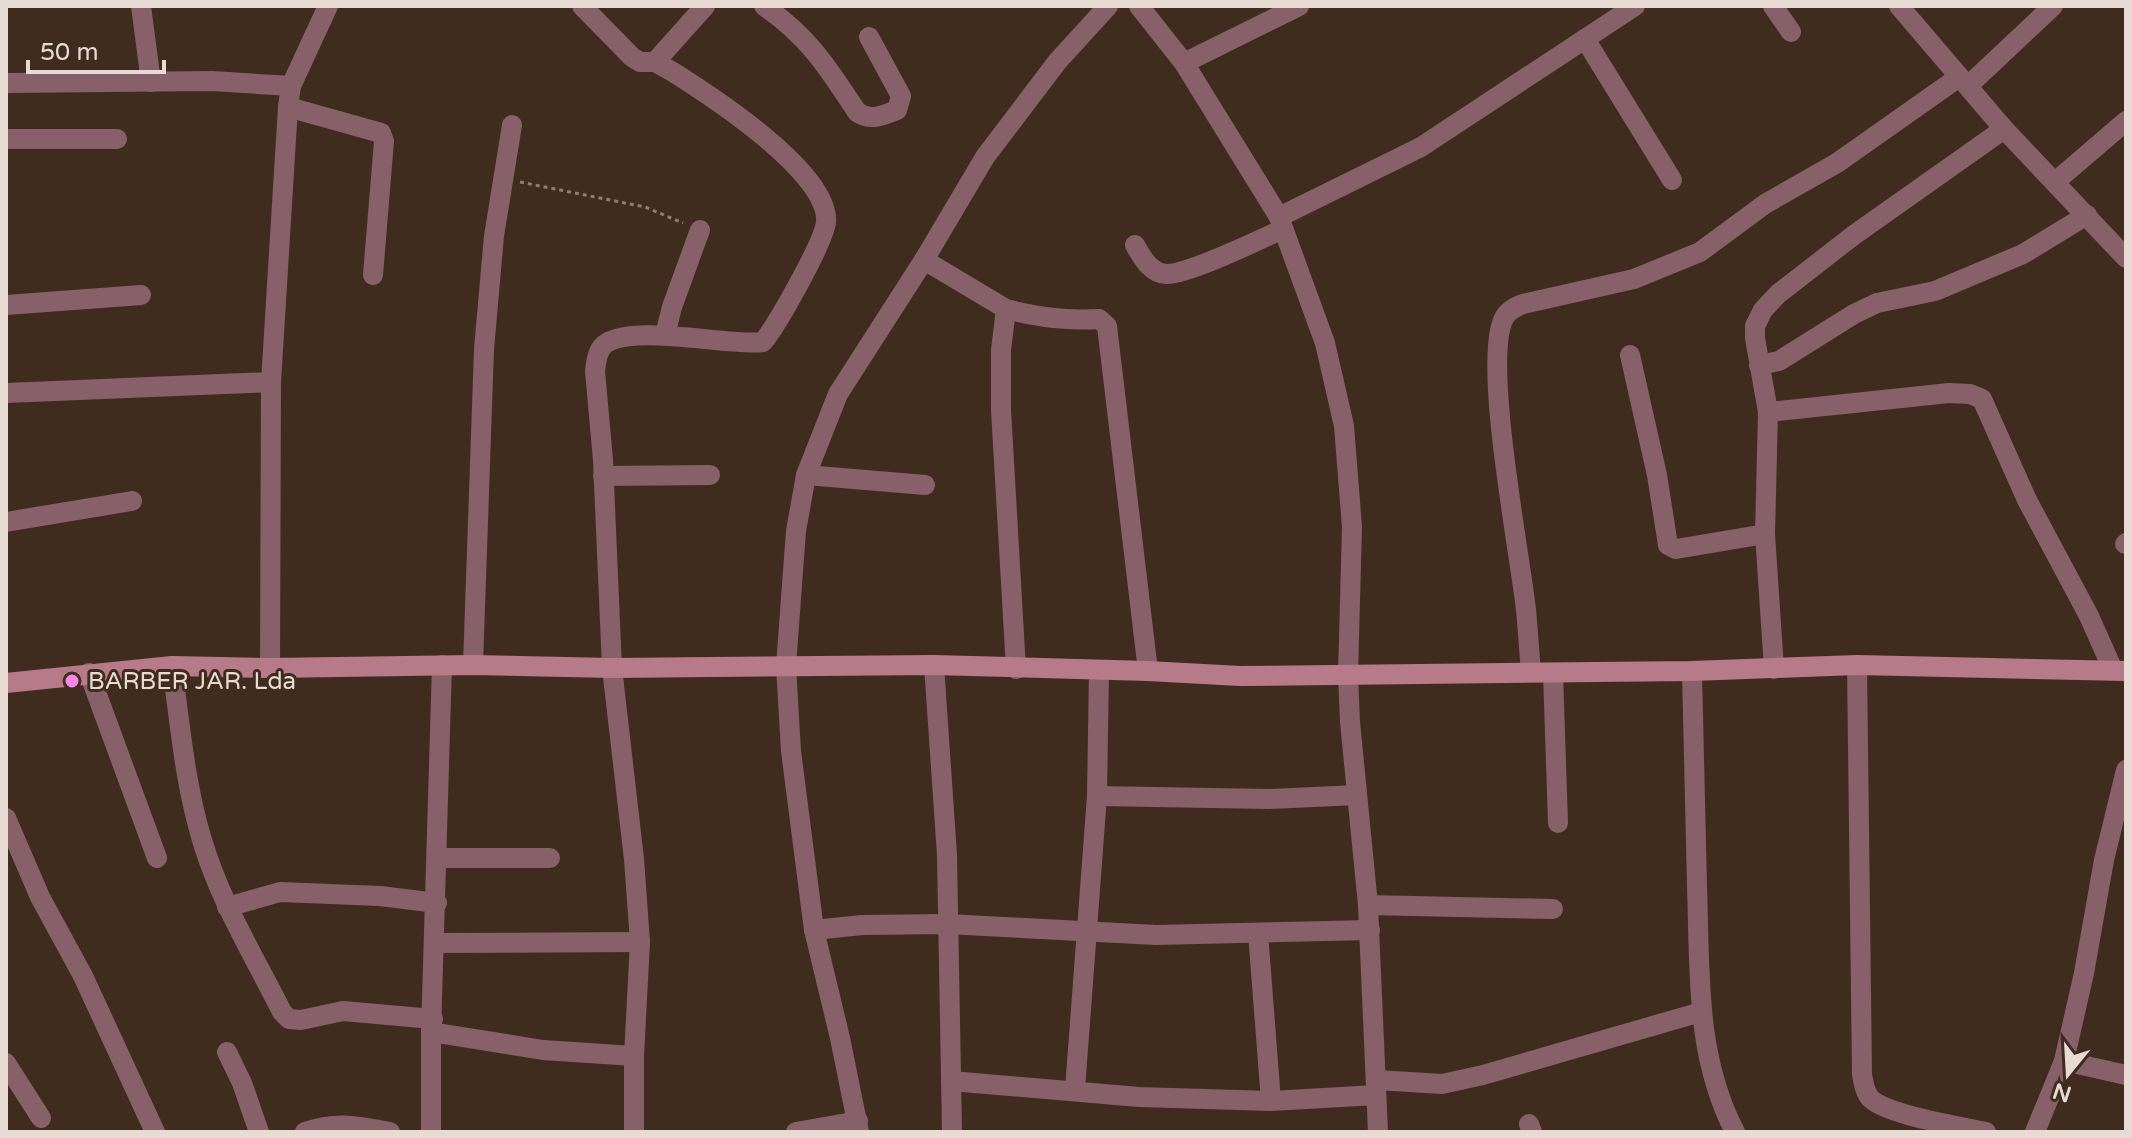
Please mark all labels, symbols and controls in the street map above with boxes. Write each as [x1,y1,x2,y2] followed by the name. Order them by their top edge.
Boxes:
[28,24,164,74] scale bar
[40,38,98,67] text: 50 m
[88,667,296,696] place label: BARBER JAR. Lda
[63,672,81,690] marker: BARBER JAR. Lda
[2028,1034,2108,1114] north arrow
[2050,1077,2075,1107] text: N

